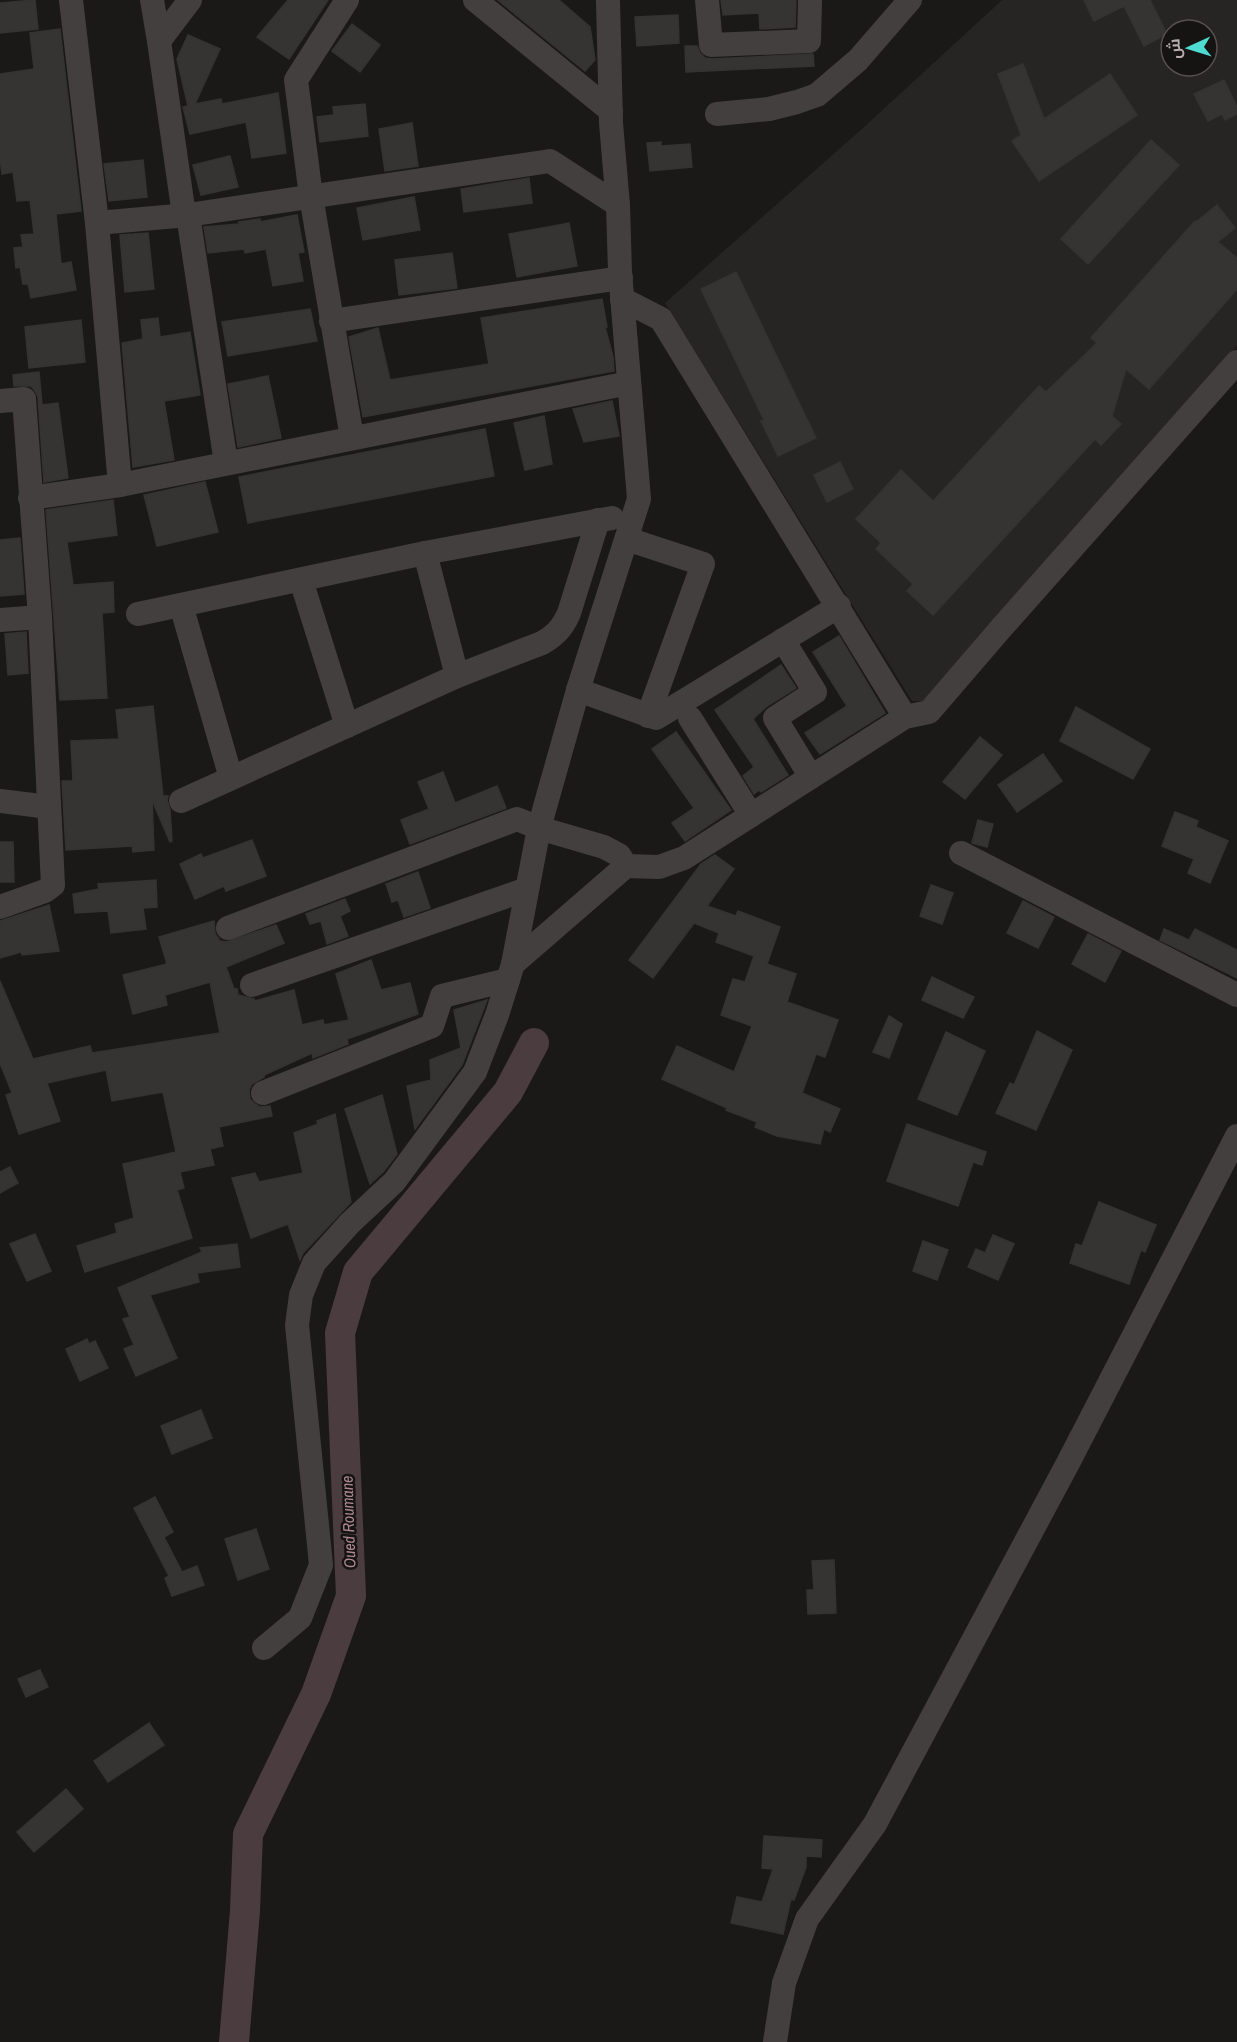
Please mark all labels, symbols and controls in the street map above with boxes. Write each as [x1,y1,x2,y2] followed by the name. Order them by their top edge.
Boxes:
[1159,18,1219,78] north arrow
[1162,38,1186,60] text: ش
[335,1475,361,1569] water label: Oued Roumane

